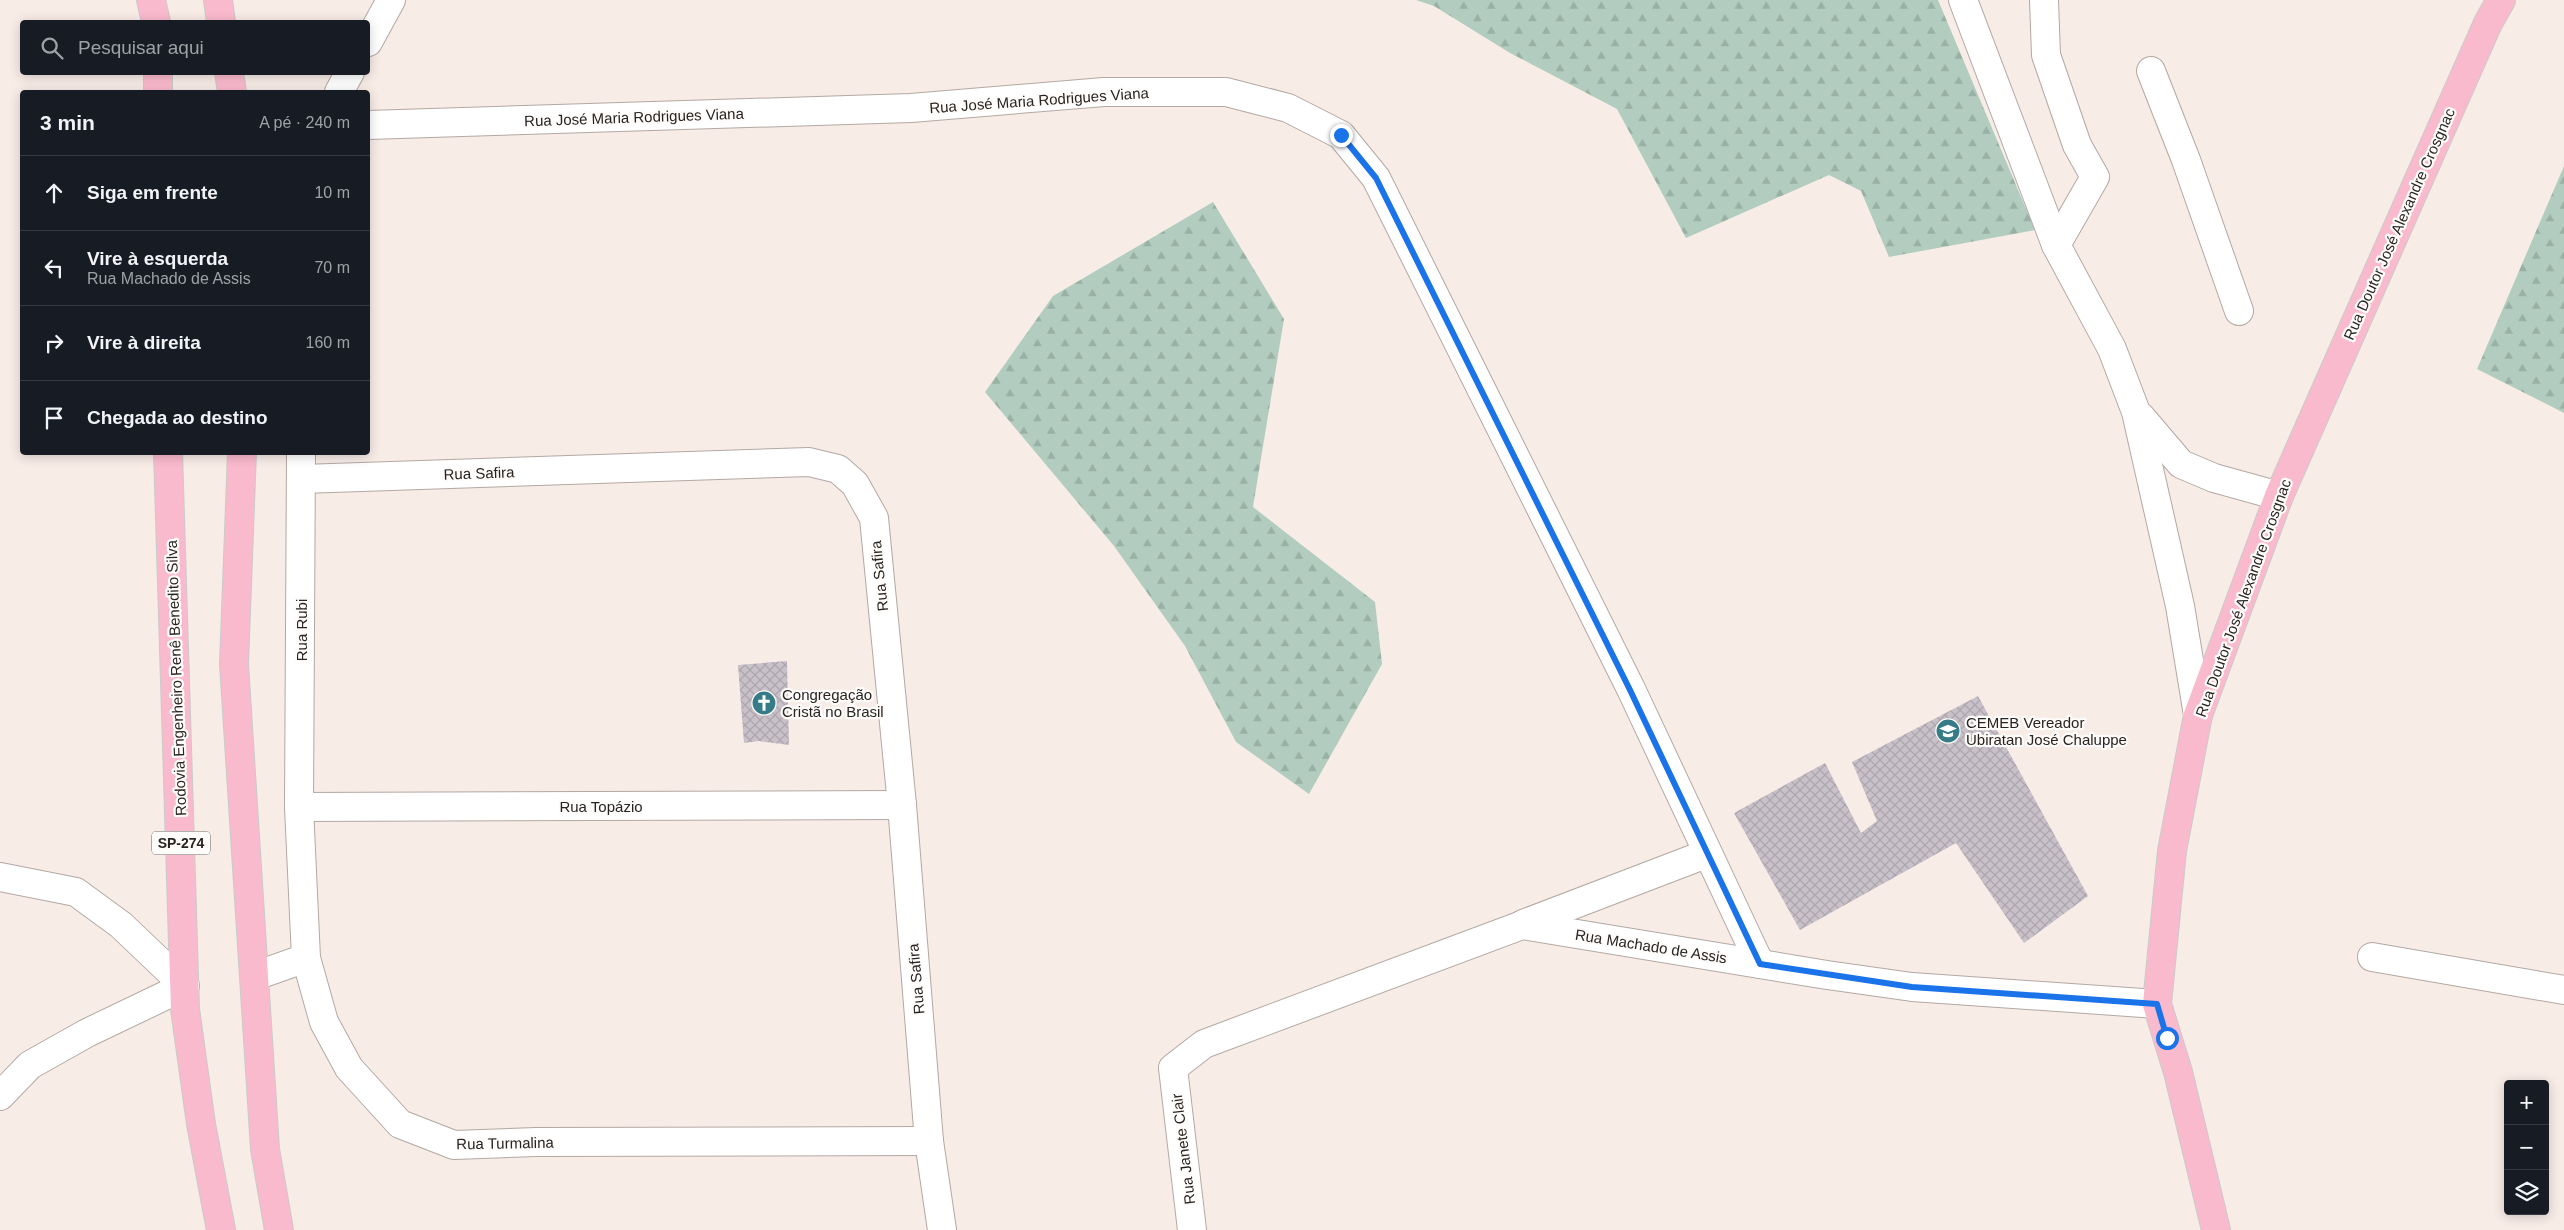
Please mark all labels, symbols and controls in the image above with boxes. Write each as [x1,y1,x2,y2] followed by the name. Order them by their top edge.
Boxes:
[20,20,370,75] search box
[38,34,66,62] icon: search
[78,37,204,58] text: Pesquisar aqui
[929,84,1150,116] street label: Rua José Maria Rodrigues Viana
[524,105,745,129] street label: Rua José Maria Rodrigues Viana
[2340,105,2458,342] street label: Rua Doutor José Alexandre Crosgnac
[40,111,95,134] text: 3 min
[259,114,350,131] text: A pé · 240 m
[1330,124,1353,147] route end
[40,179,68,207] icon: ahead
[87,182,218,203] text: Siga em frente
[314,184,350,201] text: 10 m
[87,248,228,269] text: Vire à esquerda
[40,254,68,282] icon: left
[314,259,350,276] text: 70 m
[87,270,251,287] text: Rua Machado de Assis
[40,329,68,357] icon: right
[87,332,201,353] text: Vire à direita
[306,334,350,351] text: 160 m
[40,404,68,432] icon: arrive
[87,407,268,428] text: Chegada ao destino
[443,463,515,483] street label: Rua Safira
[2192,476,2294,719] street label: Rua Doutor José Alexandre Crosgnac
[163,539,189,816] street label: Rodovia Engenheiro Renê Benedito Silva
[867,539,891,612] street label: Rua Safira
[293,599,310,661] street label: Rua Rubi
[782,686,884,720] place label: Congregação Cristã no Brasil
[751,690,777,716] church icon: Congregação Cristã no Brasil
[1966,714,2127,748] place label: CEMEB Vereador Ubiratan José Chaluppe
[1935,718,1961,744] school or university icon: CEMEB Vereador Ubiratan José Chaluppe
[559,798,643,815] street label: Rua Topázio
[152,831,210,854] road number: SP-274
[1574,926,1728,966] street label: Rua Machado de Assis
[904,942,928,1015] street label: Rua Safira
[2156,1027,2179,1050] route start
[2504,1080,2549,1215] map controls
[2504,1080,2549,1125] button: +
[1168,1093,1198,1205] street label: Rua Janete Clair
[2504,1125,2549,1170] button: −
[456,1134,555,1152] street label: Rua Turmalina
[2504,1170,2549,1215] button: layers

